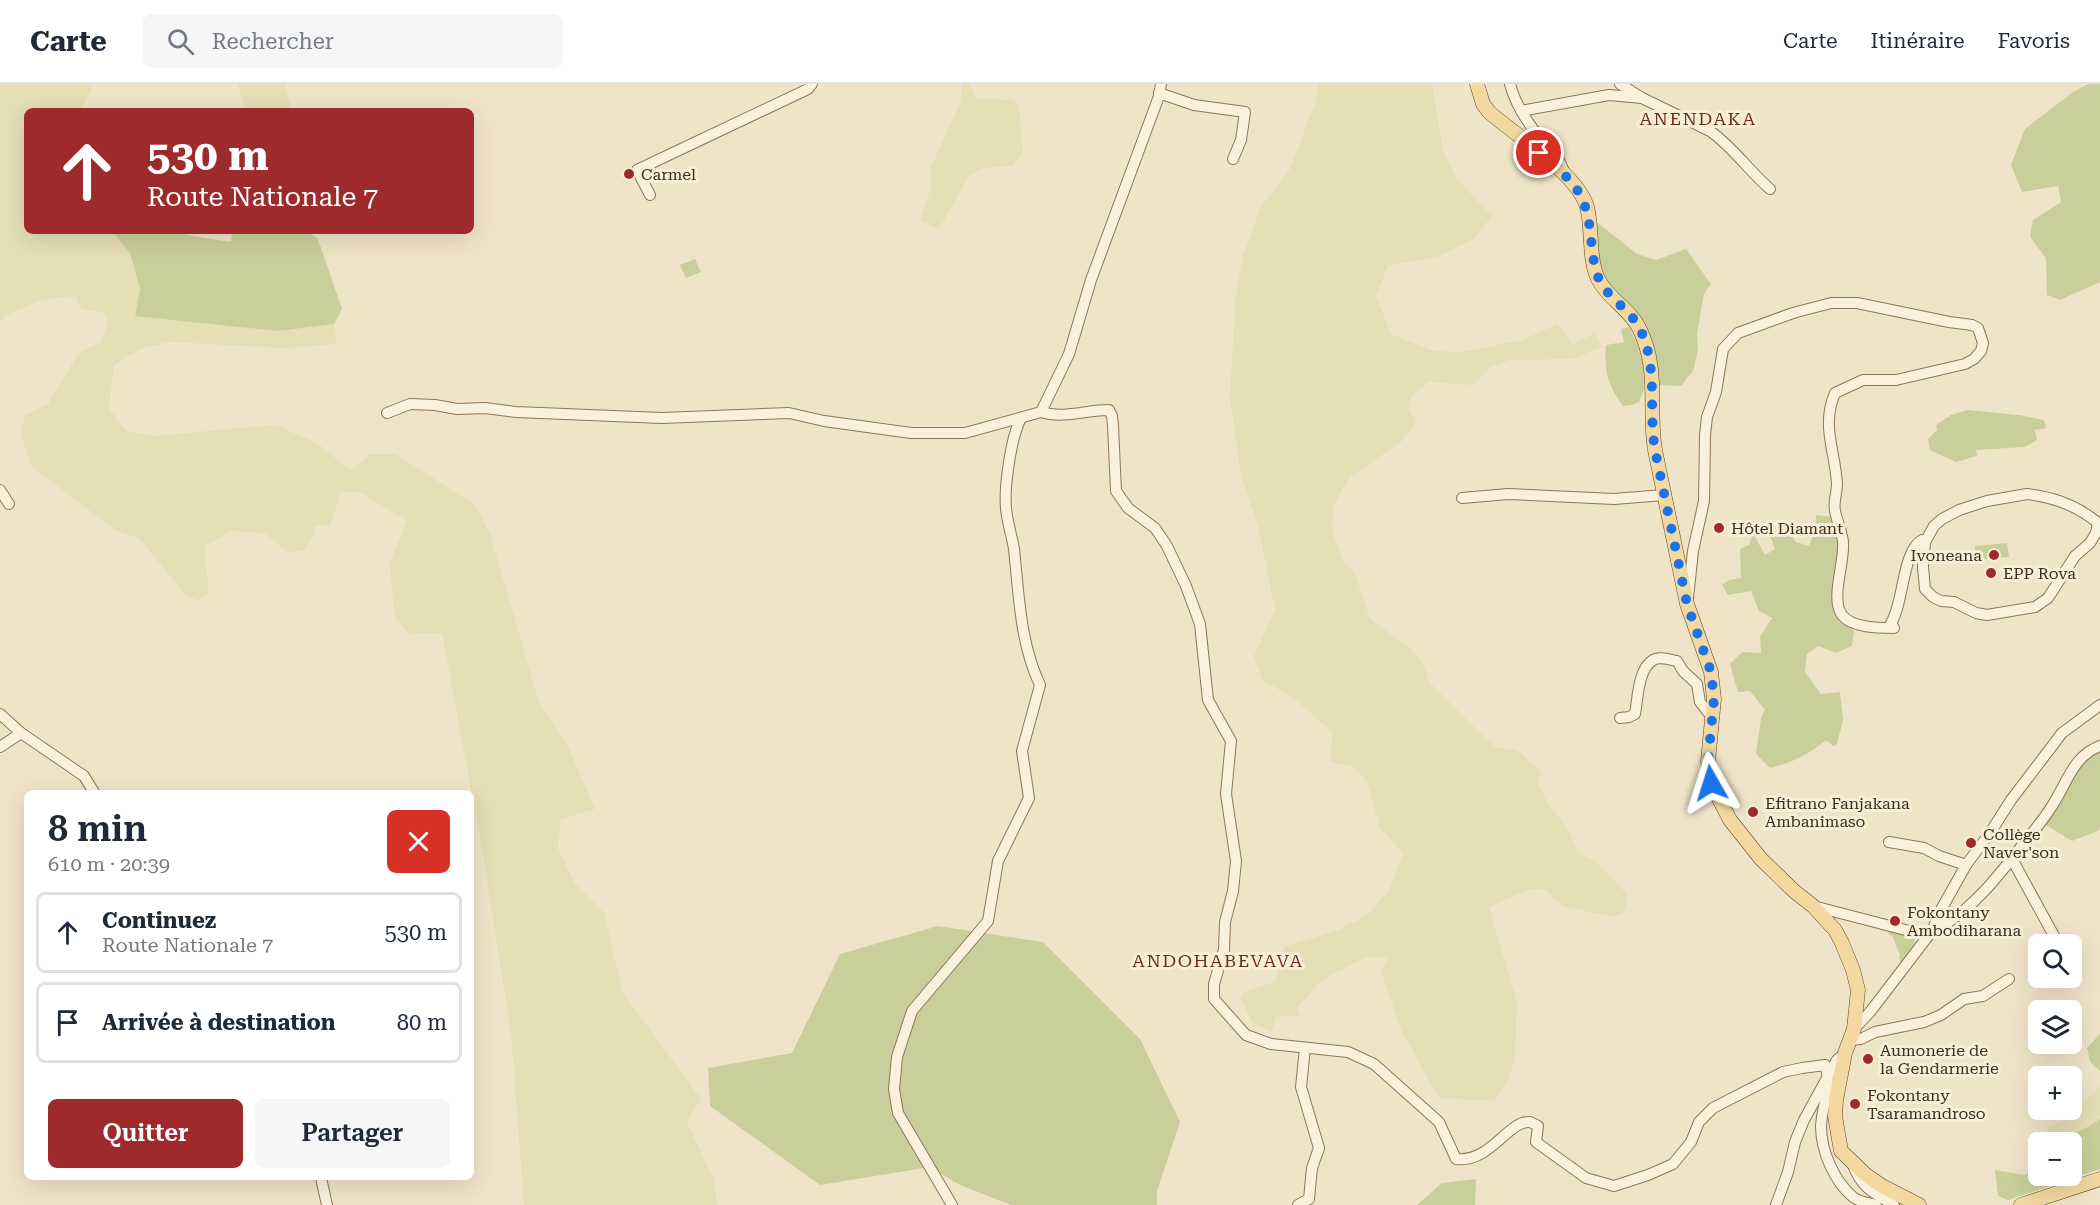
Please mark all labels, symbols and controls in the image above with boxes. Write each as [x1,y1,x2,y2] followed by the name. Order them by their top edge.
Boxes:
[143,14,563,68] search box
[30,25,107,58] text: Carte
[164,25,197,58] icon: search
[212,29,334,54] text: Rechercher
[1783,29,1838,53] text: Carte
[1871,29,1965,53] text: Itinéraire
[1998,29,2070,53] text: Favoris
[1639,108,1757,129] district label: ANENDAKA
[1513,127,1564,178] pin
[147,131,269,180] text: 530 m
[48,132,126,210] icon: ahead
[1522,136,1555,169] icon: arrive
[641,165,696,184] place label: Carmel
[622,167,636,181] marker: Carmel
[147,181,378,213] text: Route Nationale 7
[1731,519,1843,538] place label: Hôtel Diamant
[1712,521,1726,535] marker: Hôtel Diamant
[1911,546,1982,565] place label: Ivoneana
[1987,548,2001,562] marker: Ivoneana
[2003,564,2076,583] place label: EPP Rova
[1984,566,1998,580] marker: EPP Rova
[1679,751,1743,815] position arrow
[1765,794,1910,831] place label: Efitrano Fanjakana Ambanimaso
[1746,805,1760,819] marker: Efitrano Fanjakana Ambanimaso
[48,808,147,850] text: 8 min
[387,810,450,873] button: close
[1983,825,2059,862] place label: Collège Naver'son
[1964,836,1978,850] marker: Collège Naver'son
[48,852,170,876] text: 610 m · 20:39
[1907,903,2021,940] place label: Fokontany Ambodiharana
[102,908,216,933] text: Continuez
[1888,914,1902,928] marker: Fokontany Ambodiharana
[51,916,84,949] icon: ahead
[384,920,447,945] text: 530 m
[102,933,273,957] text: Route Nationale 7
[2028,934,2082,1186] map controls
[2028,934,2082,988] button: search
[1132,950,1304,971] district label: ANDOHABEVAVA
[2028,1000,2082,1054] button: layers
[51,1006,84,1039] icon: arrive
[102,1010,336,1035] text: Arrivée à destination
[397,1010,447,1035] text: 80 m
[1880,1041,1999,1078] place label: Aumonerie de la Gendarmerie
[1861,1052,1875,1066] marker: Aumonerie de la Gendarmerie
[2028,1066,2082,1120] button: +
[1867,1086,1986,1123] place label: Fokontany Tsaramandroso
[1848,1097,1862,1111] marker: Fokontany Tsaramandroso
[48,1099,243,1168] button: Quitter
[255,1099,450,1168] button: Partager
[2028,1132,2082,1186] button: −

